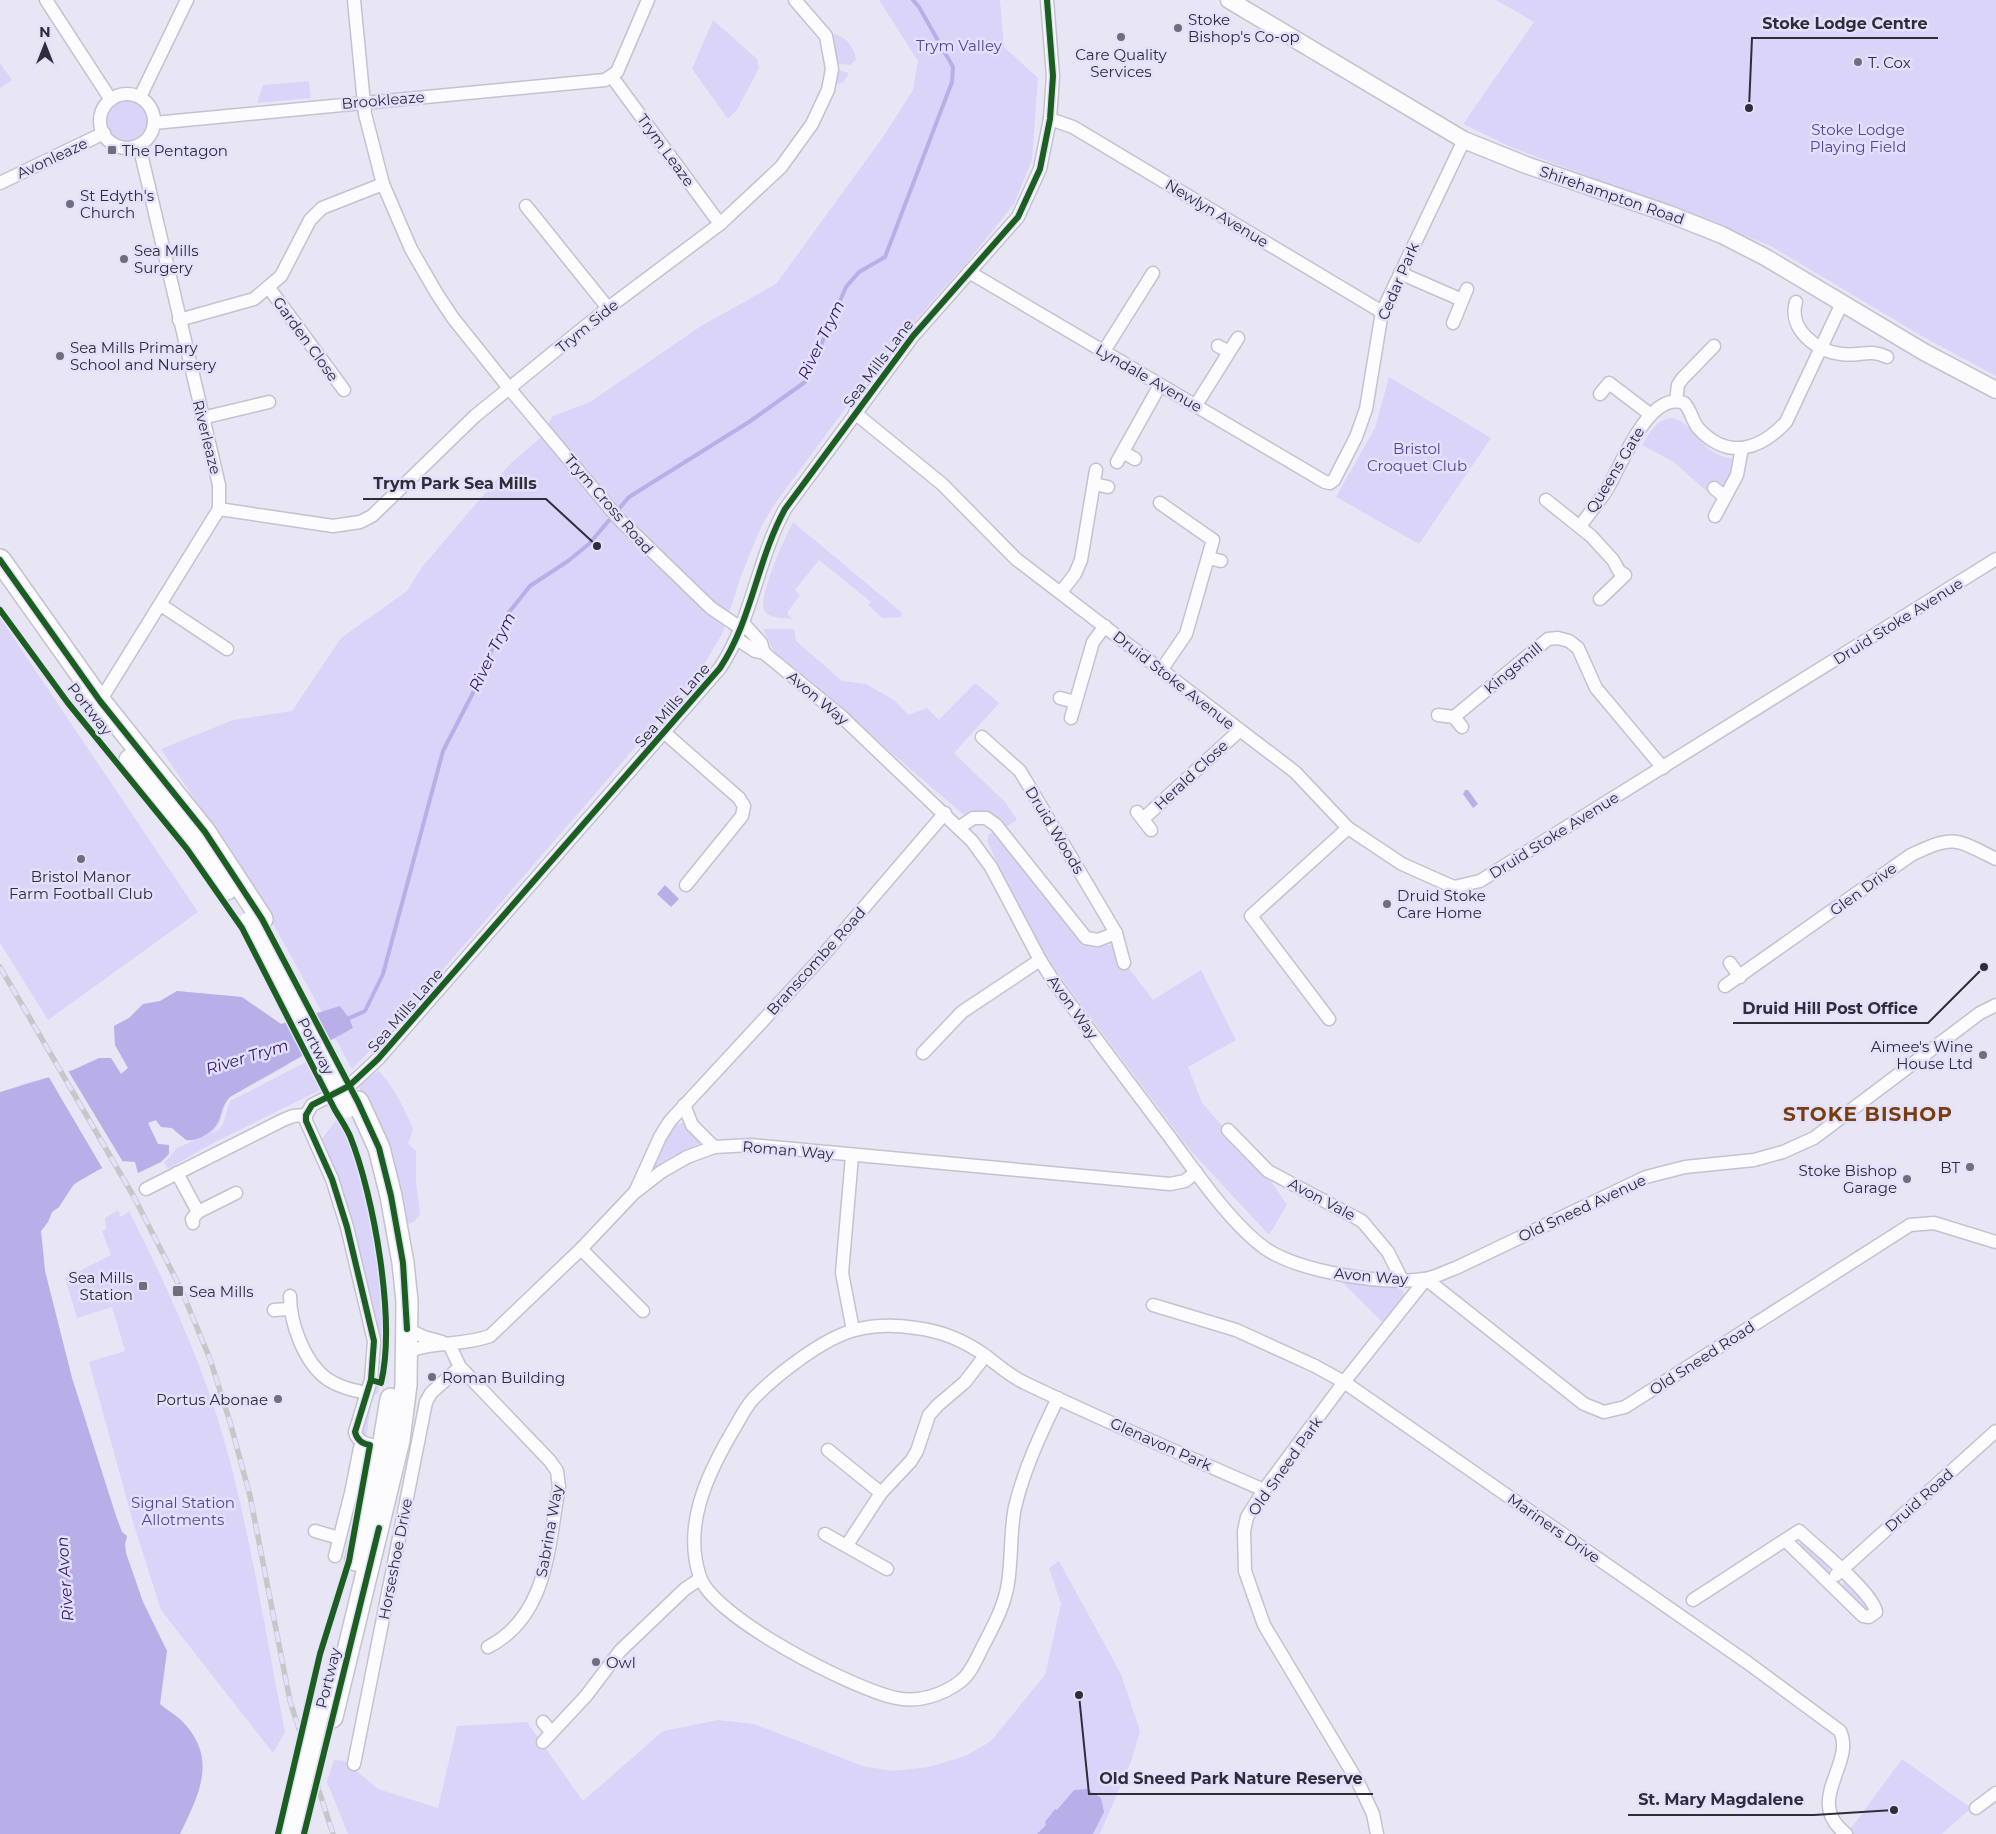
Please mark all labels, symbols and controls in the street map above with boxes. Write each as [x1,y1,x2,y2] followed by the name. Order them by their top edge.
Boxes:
[1752,7,1938,38] callout: Stoke Lodge Centre
[1188,10,1300,46] place label: Stoke Bishop's Co-op
[1762,14,1928,33] text: Stoke Lodge Centre
[20,20,70,70] north arrow
[1172,22,1184,34] marker: Stoke Bishop's Co-op
[39,23,51,41] text: N
[1115,31,1127,43] marker: Care Quality Services
[916,36,1003,55] park label: Trym Valley
[1075,45,1168,81] place label: Care Quality Services
[1868,53,1911,72] place label: T. Cox
[1852,56,1864,68] marker: T. Cox
[341,87,425,113] street label: Brookleaze
[633,110,699,190] street label: Trym Leaze
[1810,120,1906,156] park label: Stoke Lodge Playing Field
[13,133,91,183] street label: Avonleaze
[122,141,228,160] place label: The Pentagon
[106,144,118,156] marker: The Pentagon
[1537,161,1687,229] street label: Shirehampton Road
[1162,175,1272,251] street label: Newlyn Avenue
[80,186,154,222] place label: St Edyth's Church
[64,198,76,210] marker: St Edyth's Church
[1373,239,1423,323] street label: Cedar Park
[134,241,199,277] place label: Sea Mills Surgery
[118,253,130,265] marker: Sea Mills Surgery
[269,293,343,385] street label: Garden Close
[552,295,622,357] street label: Trym Side
[794,297,848,383] water label: River Trym
[839,315,917,411] street label: Sea Mills Lane
[70,338,217,374] place label: Sea Mills Primary School and Nursery
[1092,340,1206,416] street label: Lyndale Avenue
[54,350,66,362] marker: Sea Mills Primary School and Nursery
[189,398,225,476] street label: Riverleaze
[1582,423,1648,517] street label: Queens Gate
[1367,439,1467,475] park label: Bristol Croquet Club
[561,450,657,558] street label: Trym Cross Road
[363,468,546,499] callout: Trym Park Sea Mills
[373,474,537,493] text: Trym Park Sea Mills
[1830,573,1966,669] street label: Druid Stoke Avenue
[465,609,519,695] water label: River Trym
[1109,627,1239,733] street label: Druid Stoke Avenue
[1480,638,1546,698] street label: Kingsmill
[630,659,714,751] street label: Sea Mills Lane
[783,667,853,730] street label: Avon Way
[64,679,117,740] street label: Portway
[1150,736,1232,814] street label: Herald Close
[1021,783,1089,877] street label: Druid Woods
[1486,787,1622,883] street label: Druid Stoke Avenue
[75,853,87,865] marker: Bristol Manor Farm Football Club
[1826,858,1900,920] street label: Glen Drive
[9,867,153,903] place label: Bristol Manor Farm Football Club
[1397,886,1486,922] place label: Druid Stoke Care Home
[1381,898,1393,910] marker: Druid Stoke Care Home
[762,903,870,1019] street label: Branscombe Road
[363,964,447,1056] street label: Sea Mills Lane
[1043,971,1103,1043] street label: Avon Way
[1733,992,1928,1023] callout: Druid Hill Post Office
[1742,999,1918,1018] text: Druid Hill Post Office
[294,1014,339,1079] street label: Portway
[203,1035,291,1079] water label: River Trym
[1871,1037,1973,1073] place label: Aimee's Wine House Ltd
[1977,1049,1989,1061] marker: Aimee's Wine House Ltd
[1783,1102,1953,1126] district label: STOKE BISHOP
[742,1137,835,1164] street label: Roman Way
[1940,1158,1960,1177] place label: BT
[1799,1161,1897,1197] place label: Stoke Bishop Garage
[1964,1161,1976,1173] marker: BT
[1515,1170,1649,1246] street label: Old Sneed Avenue
[1285,1173,1359,1225] street label: Avon Vale
[1901,1173,1913,1185] marker: Stoke Bishop Garage
[1333,1263,1410,1289] street label: Avon Way
[68,1268,133,1304] place label: Sea Mills Station
[137,1280,149,1292] marker: Sea Mills Station
[189,1282,254,1301] place label: Sea Mills
[171,1284,185,1298] marker: Sea Mills
[1646,1317,1758,1399] street label: Old Sneed Road
[442,1368,565,1387] place label: Roman Building
[426,1371,438,1383] marker: Roman Building
[156,1390,268,1409] place label: Portus Abonae
[272,1393,284,1405] marker: Portus Abonae
[1107,1413,1215,1475] street label: Glenavon Park
[1244,1413,1326,1519] street label: Old Sneed Park
[1881,1464,1957,1536] street label: Druid Road
[532,1482,567,1579] street label: Sabrina Way
[1504,1489,1604,1567] street label: Mariners Drive
[131,1493,235,1529] park label: Signal Station Allotments
[374,1497,416,1621] street label: Horseshoe Drive
[53,1536,77,1622] water label: River Avon
[311,1645,345,1710] street label: Portway
[606,1653,636,1672] place label: Owl
[590,1656,602,1668] marker: Owl
[1089,1763,1373,1794] callout: Old Sneed Park Nature Reserve
[1099,1769,1363,1788] text: Old Sneed Park Nature Reserve
[1628,1784,1814,1815] callout: St. Mary Magdalene
[1638,1790,1804,1809] text: St. Mary Magdalene

